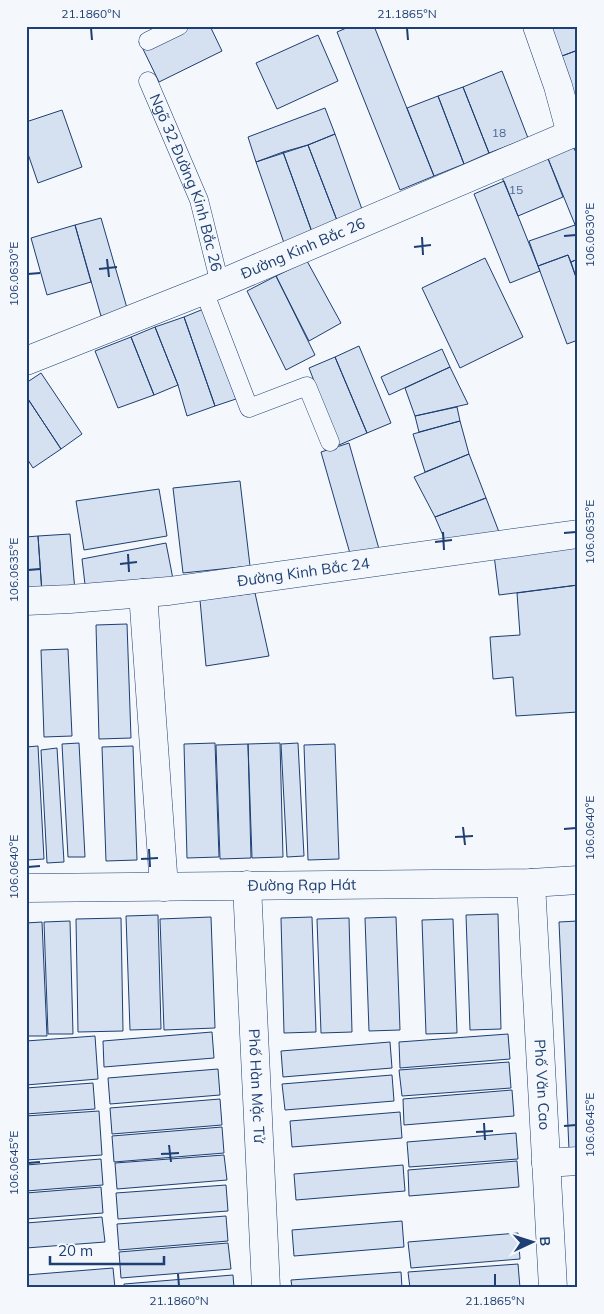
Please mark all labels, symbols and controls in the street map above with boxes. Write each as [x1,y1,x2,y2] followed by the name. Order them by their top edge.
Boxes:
[61,6,121,21] text: 21.1860°N
[377,6,437,21] text: 21.1865°N
[146,91,227,274] street label: Ngõ 32 Đường Kinh Bắc 26
[492,125,506,140] house number: 18
[509,182,523,197] house number: 15
[582,203,597,267] text: 106.0630°E
[238,213,368,283] street label: Đường Kinh Bắc 26
[6,242,21,306] text: 106.0630°E
[582,500,597,564] text: 106.0635°E
[6,538,21,602] text: 106.0635°E
[236,553,371,590] street label: Đường Kinh Bắc 24
[582,796,597,860] text: 106.0640°E
[6,835,21,899] text: 106.0640°E
[248,875,356,895] street label: Đường Rạp Hát
[245,1028,269,1145] street label: Phố Hàn Mặc Tử
[531,1039,554,1131] street label: Phố Văn Cao
[582,1093,597,1157] text: 106.0645°E
[6,1131,21,1195] text: 106.0645°E
[506,1216,556,1266] north arrow
[50,1234,164,1266] scale bar
[536,1236,554,1247] text: B
[58,1241,93,1260] text: 20 m
[149,1293,209,1308] text: 21.1860°N
[465,1293,525,1308] text: 21.1865°N

